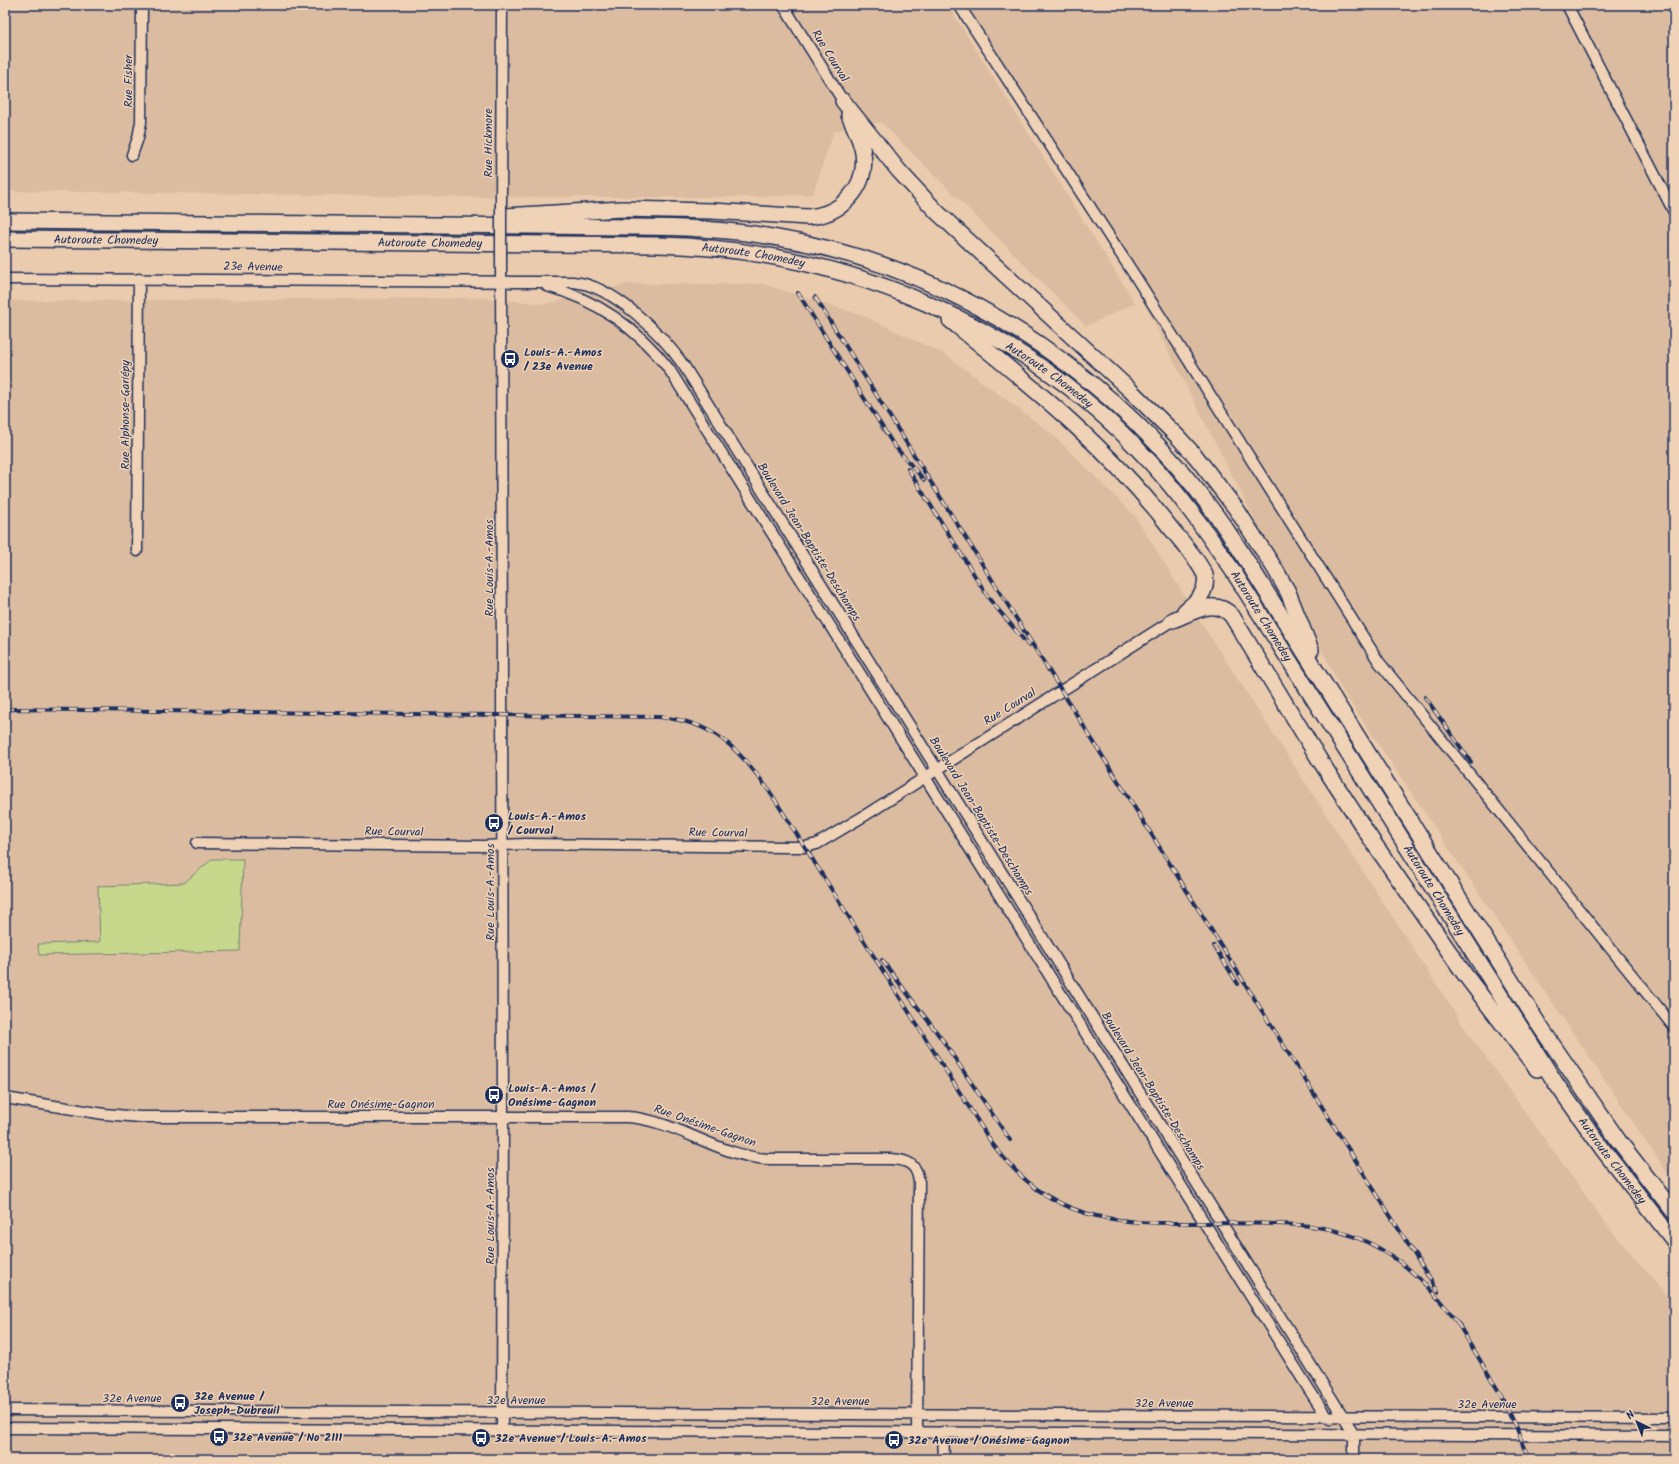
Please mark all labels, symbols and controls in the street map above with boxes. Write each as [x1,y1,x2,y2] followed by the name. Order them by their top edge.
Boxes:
[806,26,854,86] street label: Rue Courval
[119,53,138,108] street label: Rue Fisher
[479,108,498,178] street label: Rue Hickmore
[54,230,159,250] street label: Autoroute Chomedey
[378,233,483,253] street label: Autoroute Chomedey
[701,238,807,273] street label: Autoroute Chomedey
[223,257,283,277] street label: 23e Avenue
[1002,337,1098,413] street label: Autoroute Chomedey
[523,343,603,376] place label: Louis-A.-Amos / 23e Avenue
[499,348,521,370] bus stop icon: Louis-A.-Amos / 23e Avenue
[116,360,135,470] street label: Rue Alphonse-Gariépy
[752,459,866,625] street label: Boulevard Jean-Baptiste-Deschamps
[480,519,499,617] street label: Rue Louis-A.-Amos
[1226,567,1297,666] street label: Autoroute Chomedey
[980,683,1040,731] street label: Rue Courval
[924,733,1038,899] street label: Boulevard Jean-Baptiste-Deschamps
[507,807,587,840] place label: Louis-A.-Amos / Courval
[483,812,505,834] bus stop icon: Louis-A.-Amos / Courval
[364,822,424,842] street label: Rue Courval
[688,823,748,843] street label: Rue Courval
[1398,841,1470,940] street label: Autoroute Chomedey
[481,843,500,941] street label: Rue Louis-A.-Amos
[1096,1008,1210,1174] street label: Boulevard Jean-Baptiste-Deschamps
[508,1079,597,1112] place label: Louis-A.-Amos / Onésime-Gagnon
[483,1084,505,1106] bus stop icon: Louis-A.-Amos / Onésime-Gagnon
[327,1095,435,1114] street label: Rue Onésime-Gagnon
[651,1100,759,1152] street label: Rue Onésime-Gagnon
[1573,1113,1652,1208] street label: Autoroute Chomedey
[481,1167,500,1265] street label: Rue Louis-A.-Amos
[193,1387,280,1420] place label: 32e Avenue / Joseph-Dubreuil
[102,1389,162,1408] street label: 32e Avenue
[486,1391,546,1410] street label: 32e Avenue
[169,1392,191,1414] bus stop icon: 32e Avenue / Joseph-Dubreuil
[810,1392,870,1411] street label: 32e Avenue
[1134,1394,1194,1413] street label: 32e Avenue
[1457,1395,1517,1414] street label: 32e Avenue
[1617,1402,1657,1442] north arrow
[1622,1406,1640,1424] text: N
[208,1426,230,1448] bus stop icon: 32e Avenue / No 2111
[470,1427,492,1449] bus stop icon: 32e Avenue / Louis-A.-Amos
[232,1428,342,1447] place label: 32e Avenue / No 2111
[494,1429,647,1448] place label: 32e Avenue / Louis-A.-Amos
[883,1429,905,1451] bus stop icon: 32e Avenue / Onésime-Gagnon
[907,1431,1070,1450] place label: 32e Avenue / Onésime-Gagnon

